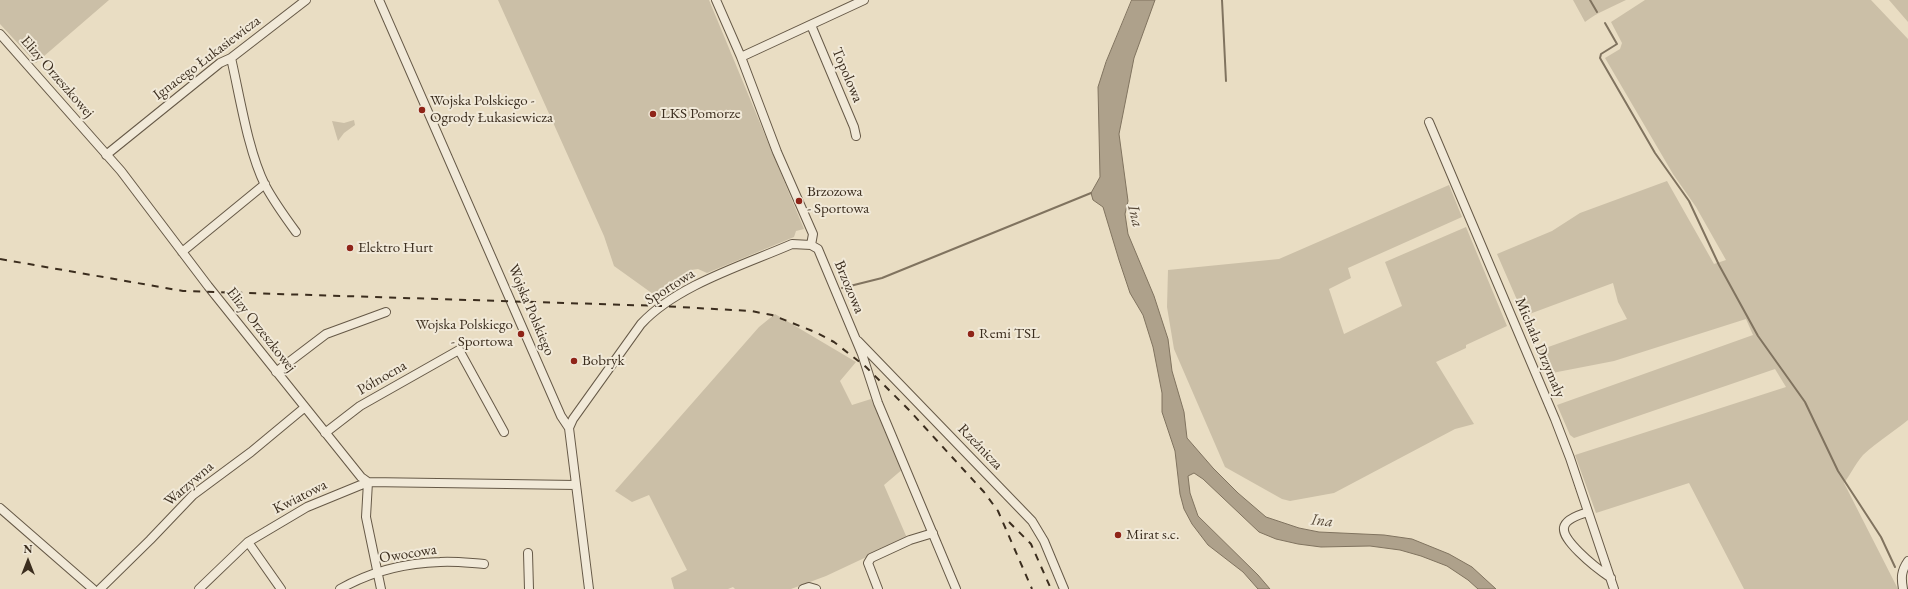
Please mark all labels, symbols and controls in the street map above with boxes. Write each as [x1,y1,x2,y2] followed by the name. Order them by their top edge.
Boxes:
[150,12,264,104] street label: Ignacego Łukasiewicza
[16,32,98,122] street label: Elizy Orzeszkowej
[827,45,867,105] street label: Topolowa
[430,92,553,127] place label: Wojska Polskiego - Ogrody Łukasiewicza
[417,105,427,115] marker: Wojska Polskiego - Ogrody Łukasiewicza
[661,105,741,123] place label: LKS Pomorze
[648,109,658,119] marker: LKS Pomorze
[807,183,869,218] place label: Brzozowa - Sportowa
[794,196,804,206] marker: Brzozowa - Sportowa
[1123,203,1147,229] water label: Ina
[358,239,433,257] place label: Elektro Hurt
[345,243,355,253] marker: Elektro Hurt
[830,258,868,316] street label: Brzozowa
[504,262,558,358] street label: Wojska Polskiego
[642,265,698,309] street label: Sportowa
[222,284,300,376] street label: Elizy Orzeszkowej
[1511,295,1569,401] street label: Michała Drzymały
[415,316,513,351] place label: Wojska Polskiego - Sportowa
[979,325,1040,343] place label: Remi TSL
[516,329,526,339] marker: Wojska Polskiego - Sportowa
[966,329,976,339] marker: Remi TSL
[582,352,625,370] place label: Bobryk
[569,356,579,366] marker: Bobryk
[354,357,410,399] street label: Północna
[954,420,1006,474] street label: Rzeźnicza
[161,458,217,510] street label: Warzywna
[270,476,330,518] street label: Kwiatowa
[1310,510,1334,532] water label: Ina
[1126,526,1179,544] place label: Mirat s.c.
[1113,530,1123,540] marker: Mirat s.c.
[8,541,48,581] north arrow
[378,541,438,567] street label: Owocowa
[24,542,32,556] text: N

